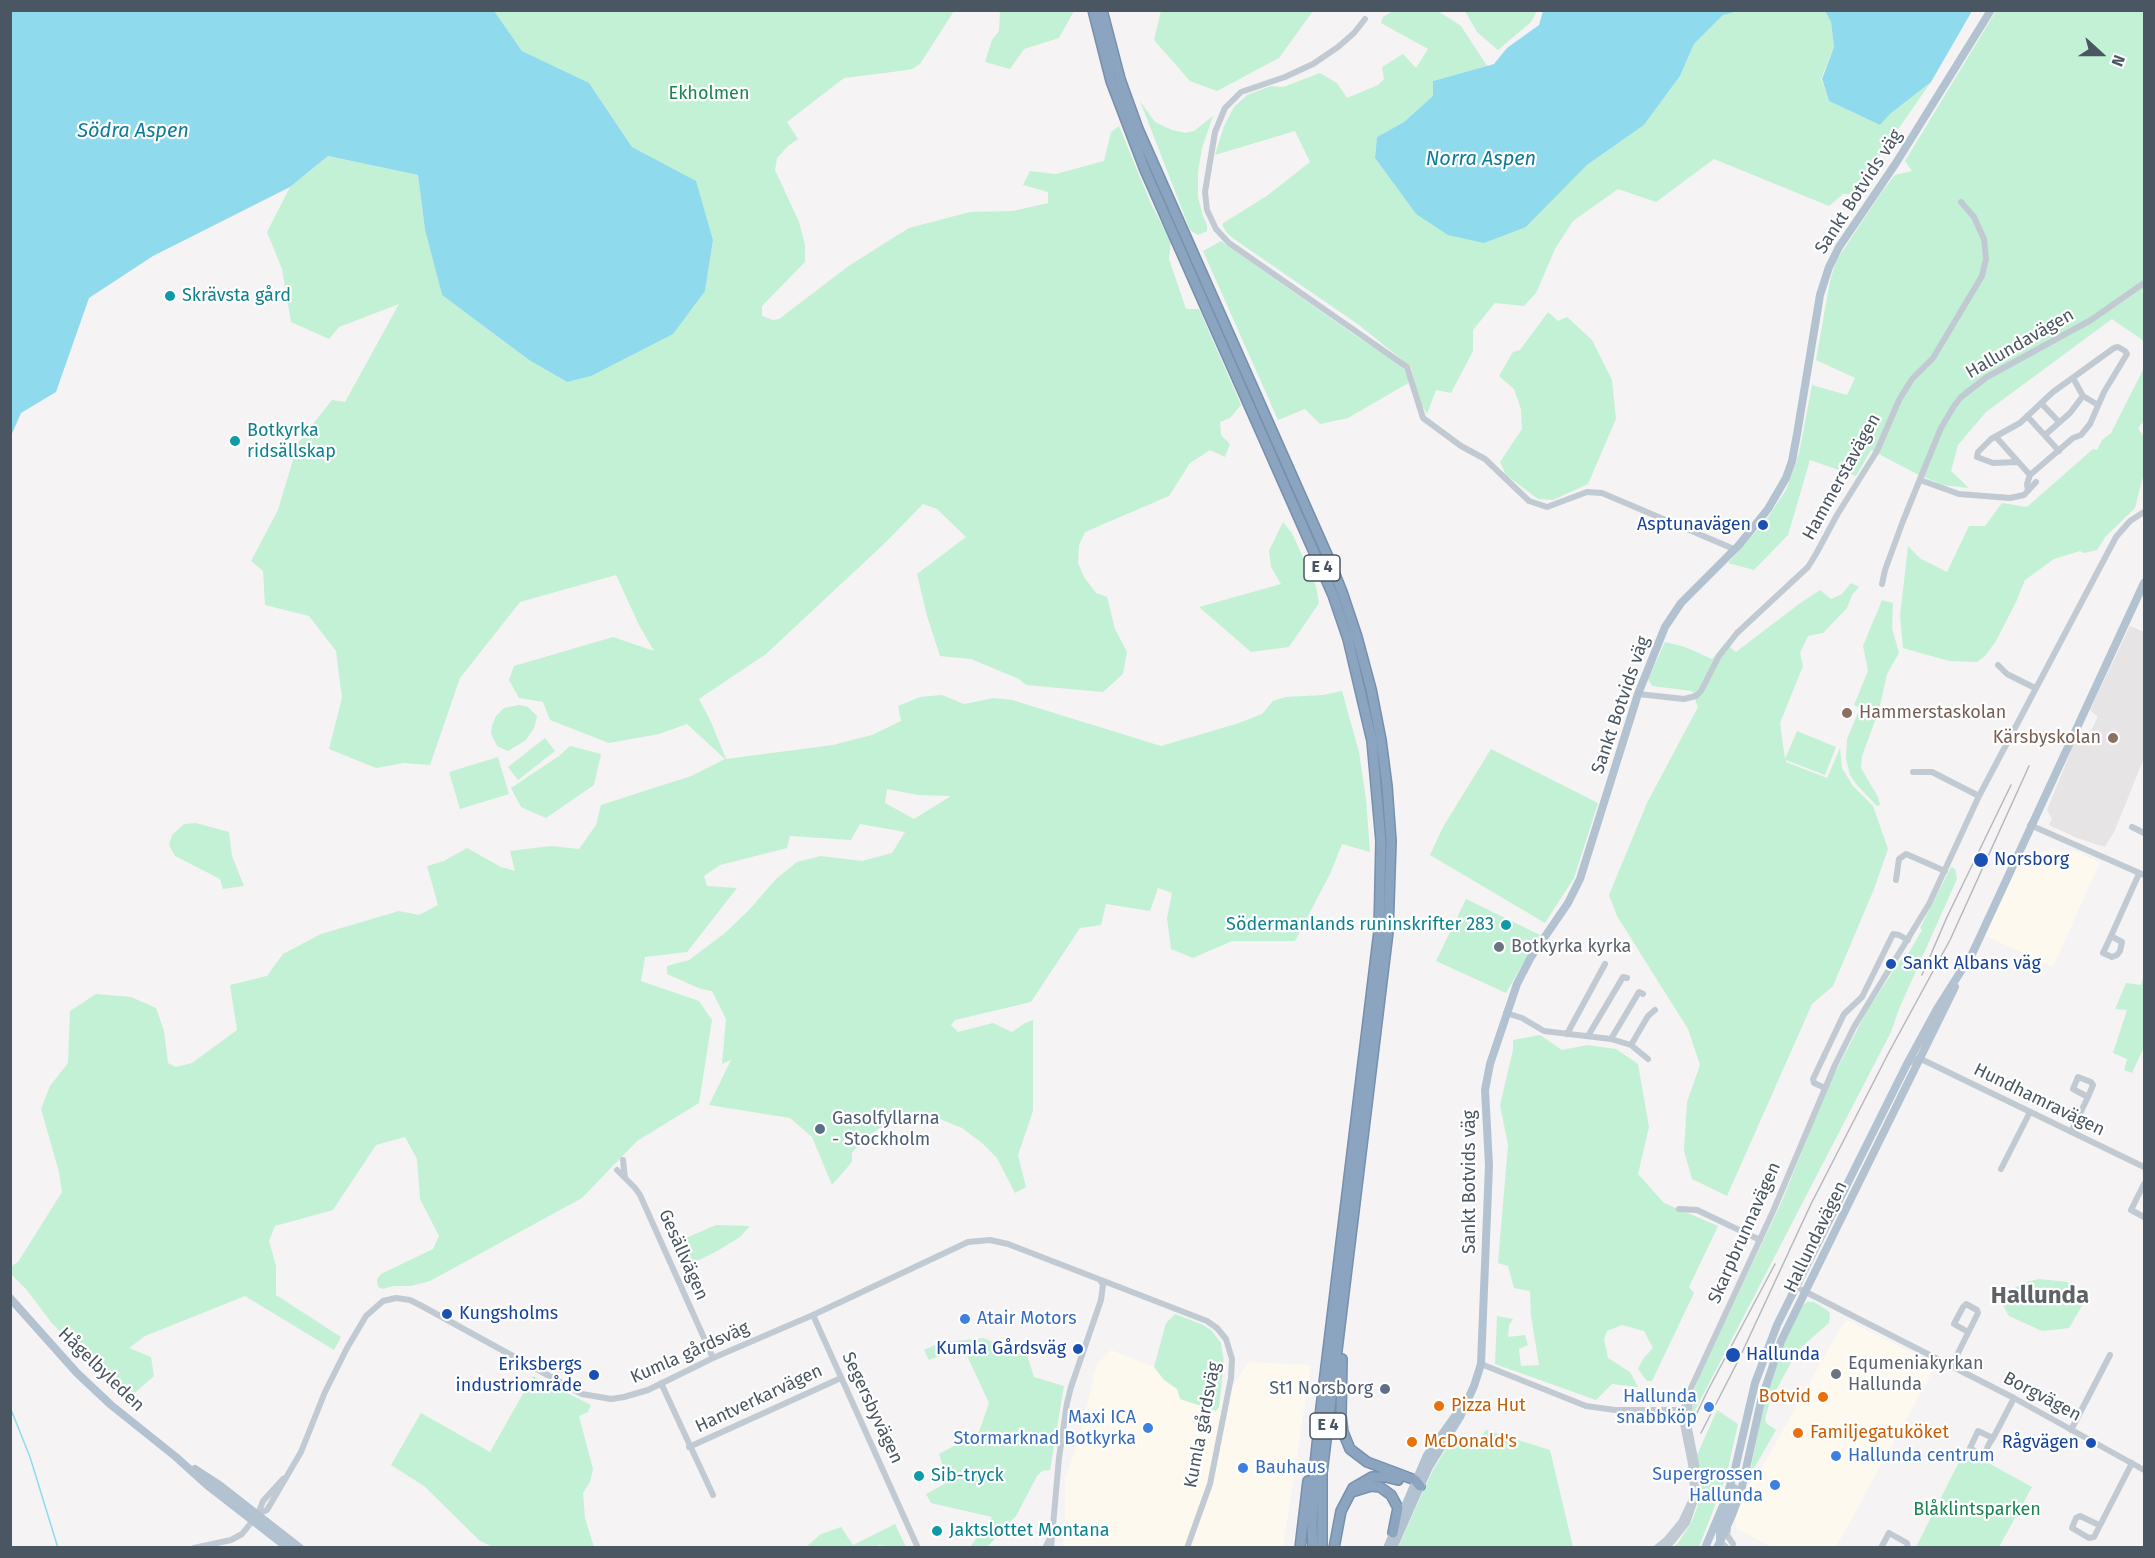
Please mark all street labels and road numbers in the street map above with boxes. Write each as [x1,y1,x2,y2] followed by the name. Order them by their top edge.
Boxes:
[1811,126,1907,258] street label: Sankt Botvids väg
[1962,304,2078,384] street label: Hallundavägen
[1798,410,1886,544] street label: Hammerstavägen
[1304,555,1340,581] road number: E 4
[1587,633,1655,777] street label: Sankt Botvids väg
[1970,1059,2108,1141] street label: Hundhamravägen
[1459,1110,1481,1254] street label: Sankt Botvids väg
[1704,1159,1786,1307] street label: Skarpbrunnavägen
[1780,1178,1852,1296] street label: Hallundavägen
[653,1206,713,1304] street label: Gesällvägen
[627,1317,753,1389] street label: Kumla gårdsväg
[53,1323,149,1417] street label: Hågelbyleden
[837,1349,907,1467] street label: Segersbyvägen
[692,1360,826,1438] street label: Hantverkarvägen
[1180,1360,1226,1490] street label: Kumla gårdsväg
[1999,1367,2085,1427] street label: Borgvägen
[1310,1413,1346,1439] road number: E 4

